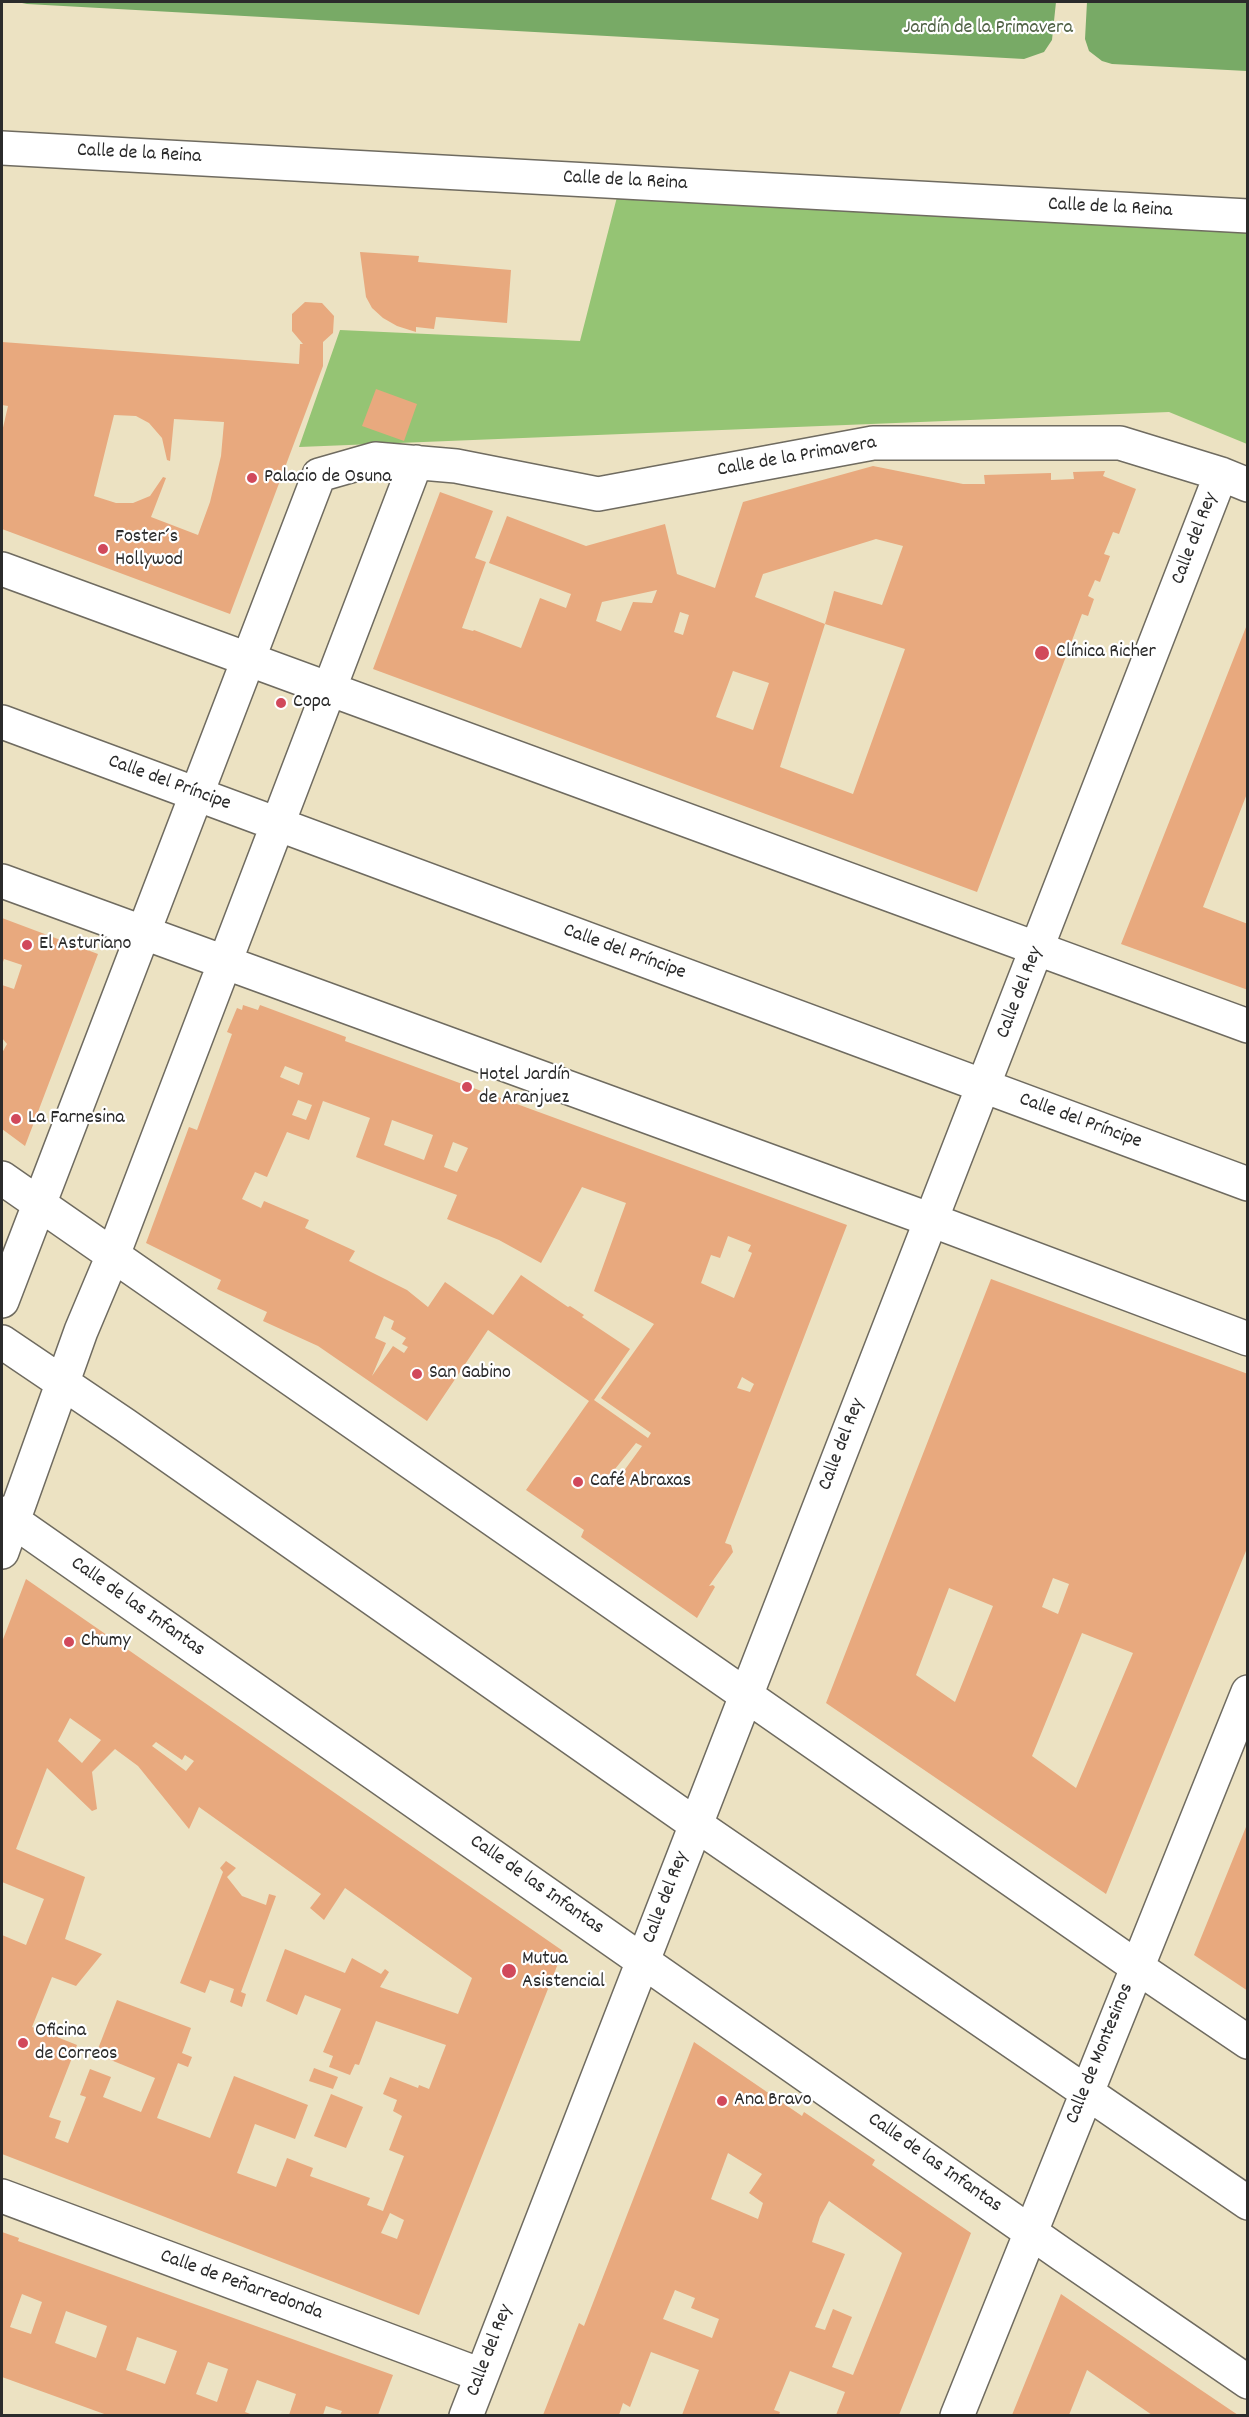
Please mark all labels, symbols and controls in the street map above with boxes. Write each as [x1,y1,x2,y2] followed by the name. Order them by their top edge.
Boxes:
[903,17,1073,41] park label: Jardín de la Primavera
[76,140,202,170] street label: Calle de la Reina
[562,167,688,197] street label: Calle de la Reina
[1047,194,1173,224] street label: Calle de la Reina
[716,432,878,484] street label: Calle de la Primavera
[264,466,392,490] place label: Palacio de Osuna
[245,471,259,485] marker: Palacio de Osuna
[1168,490,1224,588] street label: Calle del Rey
[115,526,183,573] place label: Foster´s Hollywod
[96,542,110,556] marker: Foster´s Hollywod
[1056,641,1156,665] place label: Clínica Richer
[1033,644,1051,662] marker: Clínica Richer
[293,691,330,715] place label: Copa
[274,696,288,710] marker: Copa
[104,751,234,817] street label: Calle del Príncipe
[559,920,689,986] street label: Calle del Príncipe
[39,933,131,957] place label: El Asturiano
[20,938,34,952] marker: El Asturiano
[993,944,1049,1042] street label: Calle del Rey
[479,1064,570,1111] place label: Hotel Jardín de Aranjuez
[460,1080,474,1094] marker: Hotel Jardín de Aranjuez
[1015,1089,1145,1155] street label: Calle del Príncipe
[28,1107,125,1131] place label: La Farnesina
[9,1112,23,1126] marker: La Farnesina
[429,1362,511,1386] place label: San Gabino
[410,1367,424,1381] marker: San Gabino
[815,1396,871,1494] street label: Calle del Rey
[590,1470,691,1494] place label: Café Abraxas
[571,1475,585,1489] marker: Café Abraxas
[65,1553,209,1663] street label: Calle de las Infantas
[81,1630,130,1654] place label: Chumy
[62,1635,76,1649] marker: Chumy
[464,1831,608,1941] street label: Calle de las Infantas
[639,1849,695,1947] street label: Calle del Rey
[522,1948,605,1995] place label: Mutua Asistencial
[500,1962,518,1980] marker: Mutua Asistencial
[1062,1980,1140,2128] street label: Calle de Montesinos
[35,2020,117,2067] place label: Oficina de Correos
[16,2036,30,2050] marker: Oficina de Correos
[734,2089,812,2113] place label: Ana Bravo
[715,2094,729,2108] marker: Ana Bravo
[862,2109,1006,2219] street label: Calle de las Infantas
[156,2245,326,2327] street label: Calle de Peñarredonda
[463,2302,519,2400] street label: Calle del Rey

